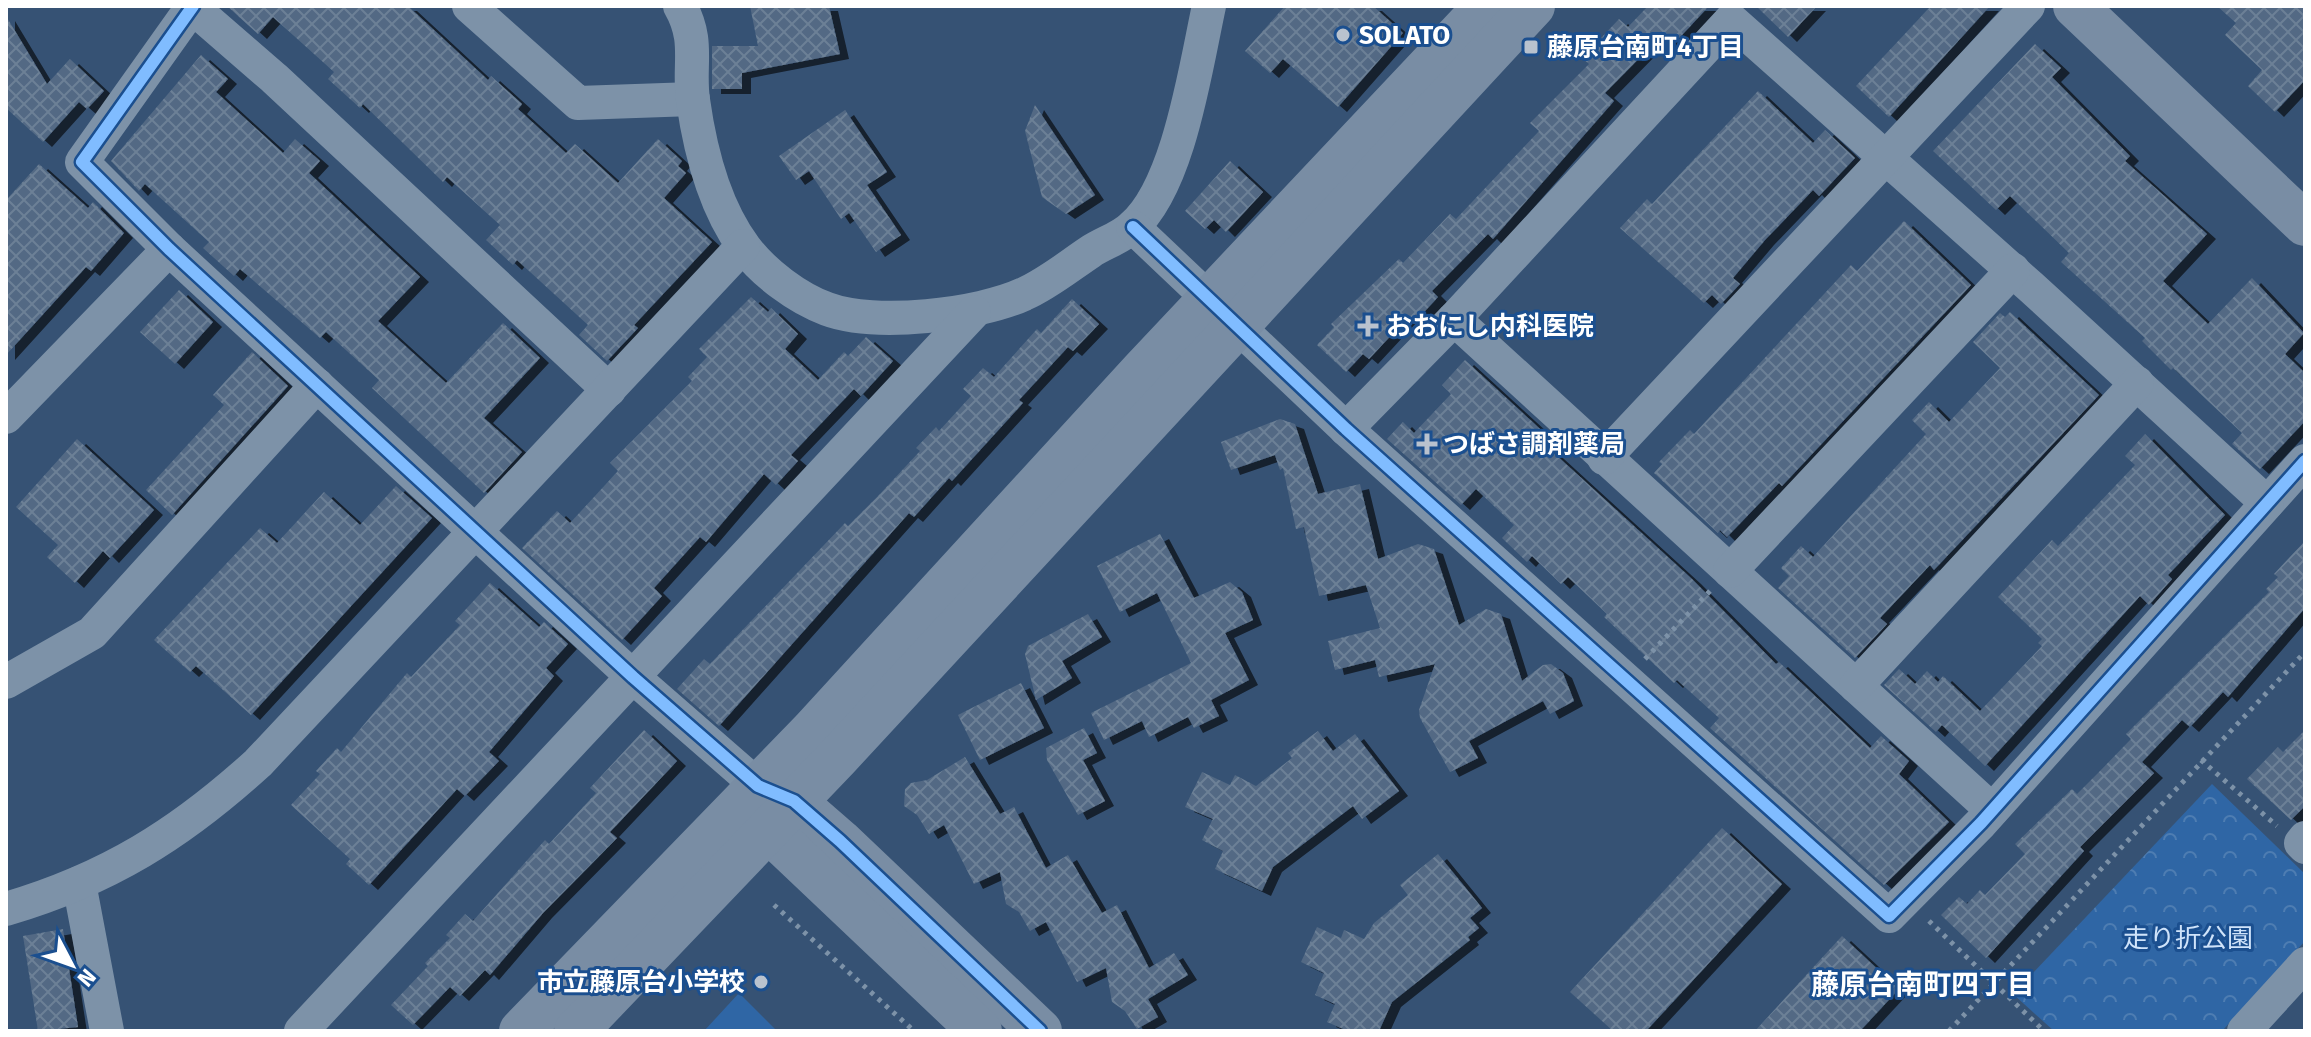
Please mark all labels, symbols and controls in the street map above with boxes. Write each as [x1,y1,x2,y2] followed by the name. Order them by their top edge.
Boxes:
[1359,20,1450,51] place label: SOLATO
[1334,26,1352,44] marker: SOLATO
[1547,32,1744,63] place label: 藤原台南町4丁目
[1522,38,1540,56] marker: 藤原台南町4丁目
[1386,311,1594,342] place label: おおにし内科医院
[1357,315,1379,337] marker: おおにし内科医院
[1443,429,1625,460] place label: つばさ調剤薬局
[1418,435,1436,453] marker: つばさ調剤薬局
[2123,923,2253,954] park label: 走り折公園
[32,925,112,1005] north arrow
[72,963,102,992] text: N
[537,967,745,998] place label: 市立藤原台小学校
[1811,968,2035,1001] district label: 藤原台南町四丁目
[752,973,770,991] marker: 市立藤原台小学校

